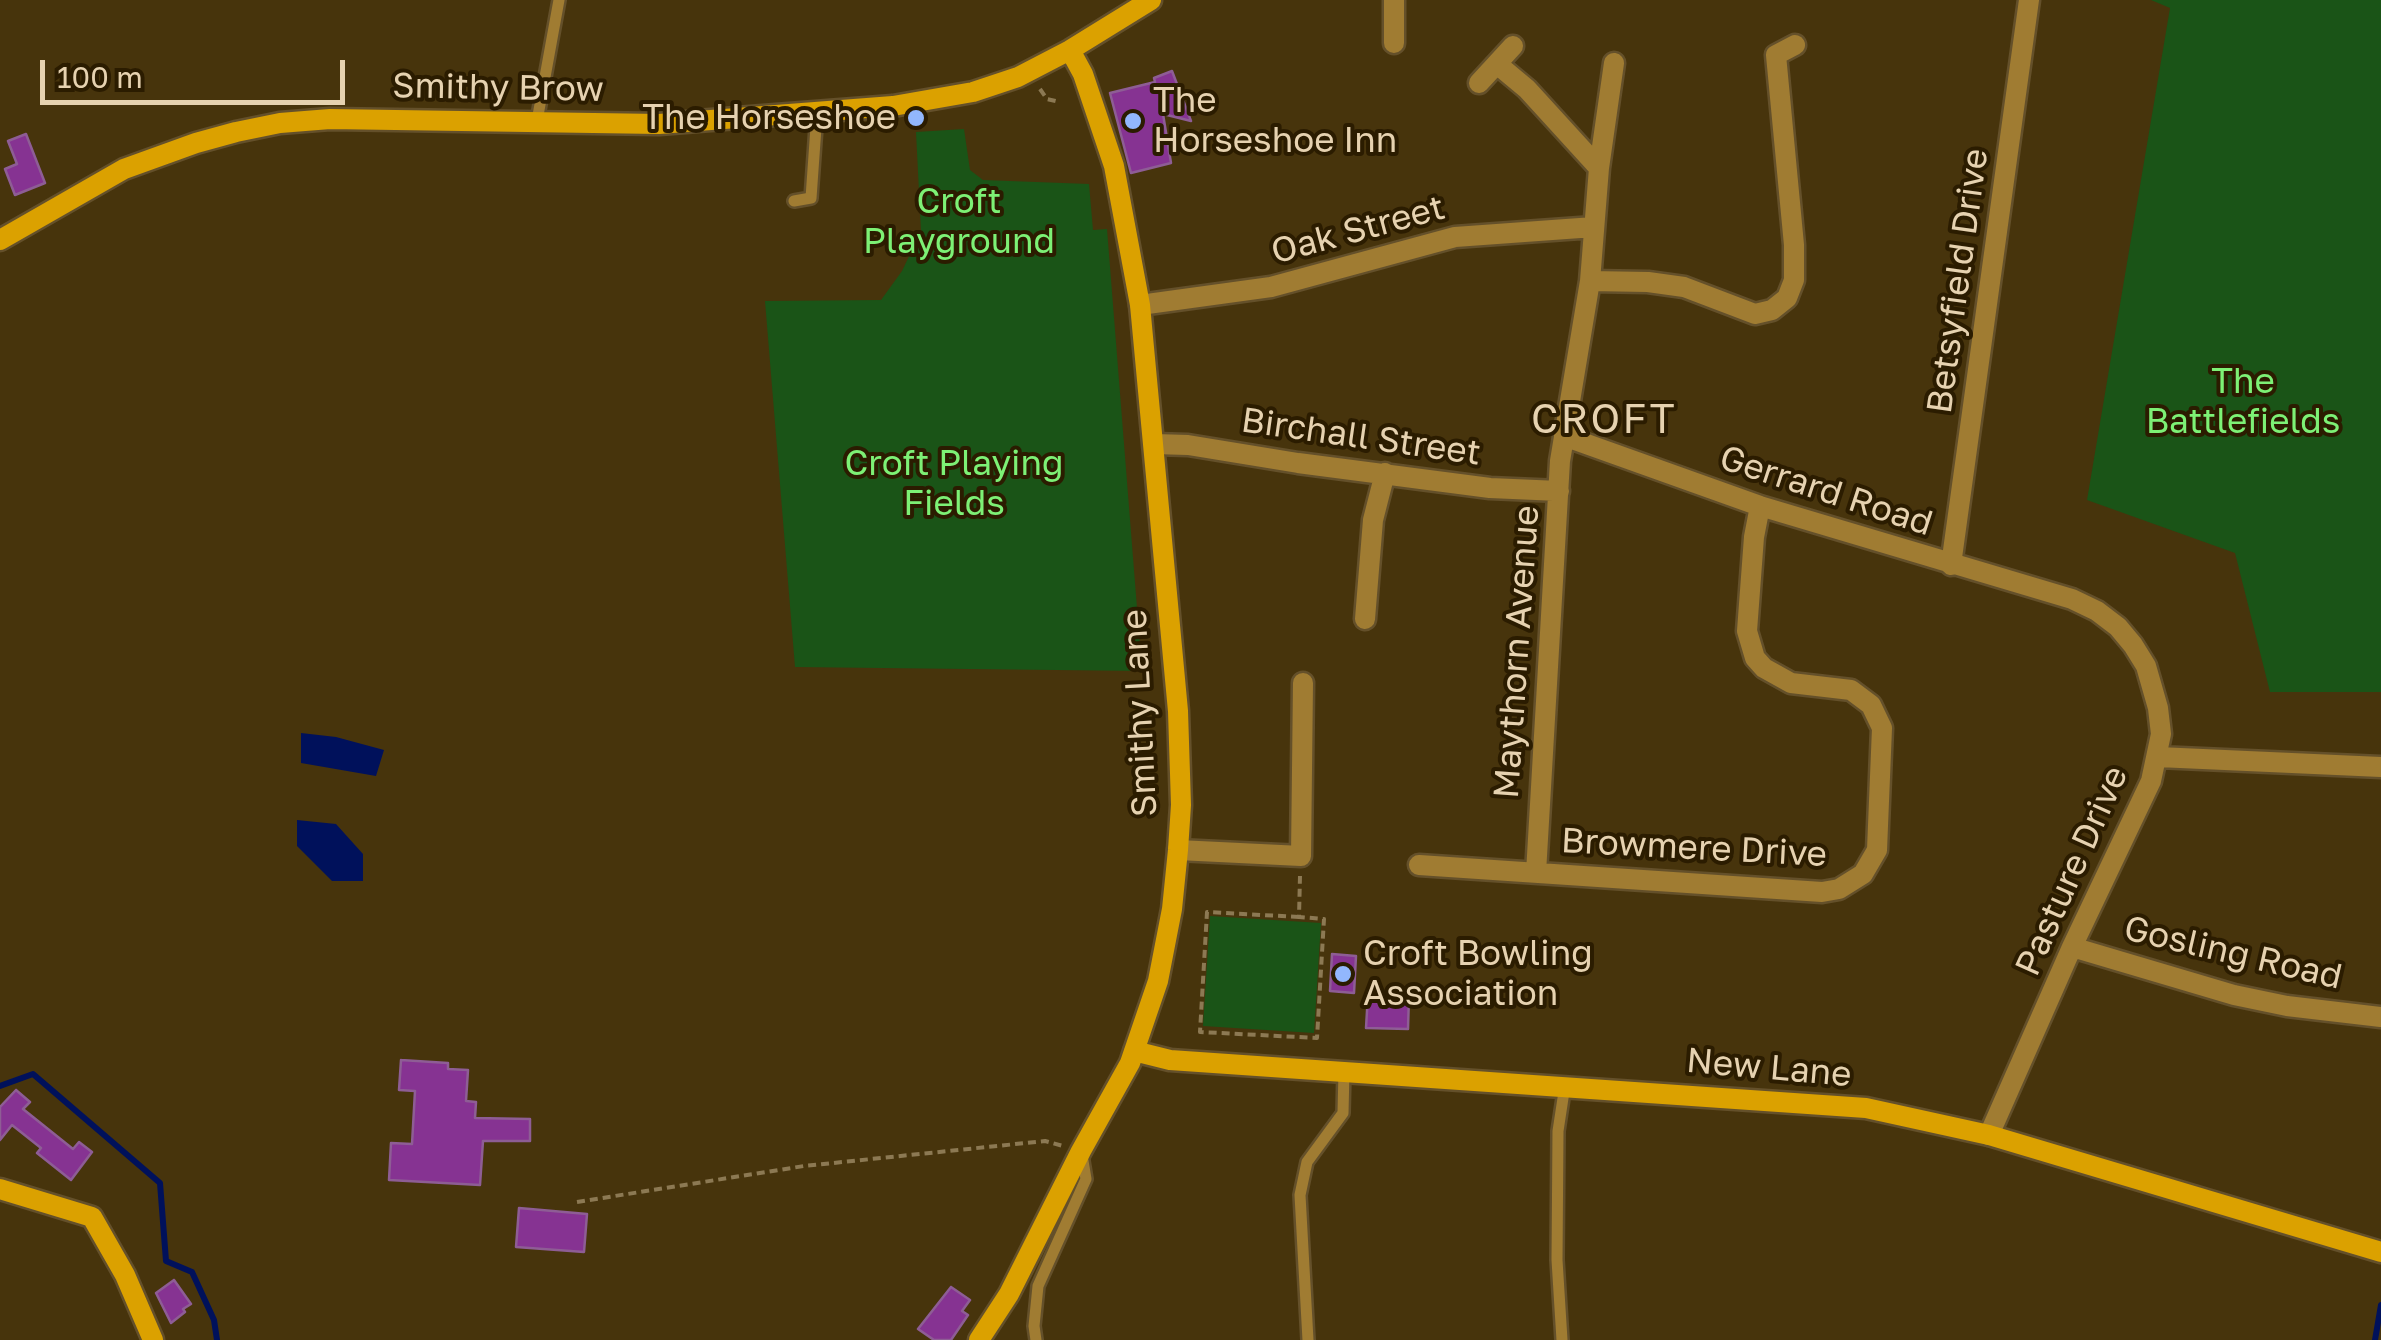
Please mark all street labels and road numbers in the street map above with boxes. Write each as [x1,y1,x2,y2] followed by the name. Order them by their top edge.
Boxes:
[392,65,604,111] street label: Smithy Brow
[1919,146,1997,416] street label: Betsyfield Drive
[1267,187,1449,273] street label: Oak Street
[1239,399,1483,475] street label: Birchall Street
[1714,437,1938,545] street label: Gerrard Road
[1486,504,1548,800] street label: Maythorn Avenue
[1114,608,1166,818] street label: Smithy Lane
[2007,760,2137,982] street label: Pasture Drive
[1560,820,1828,876] street label: Browmere Drive
[2120,908,2346,998] street label: Gosling Road
[1685,1040,1853,1096] street label: New Lane

